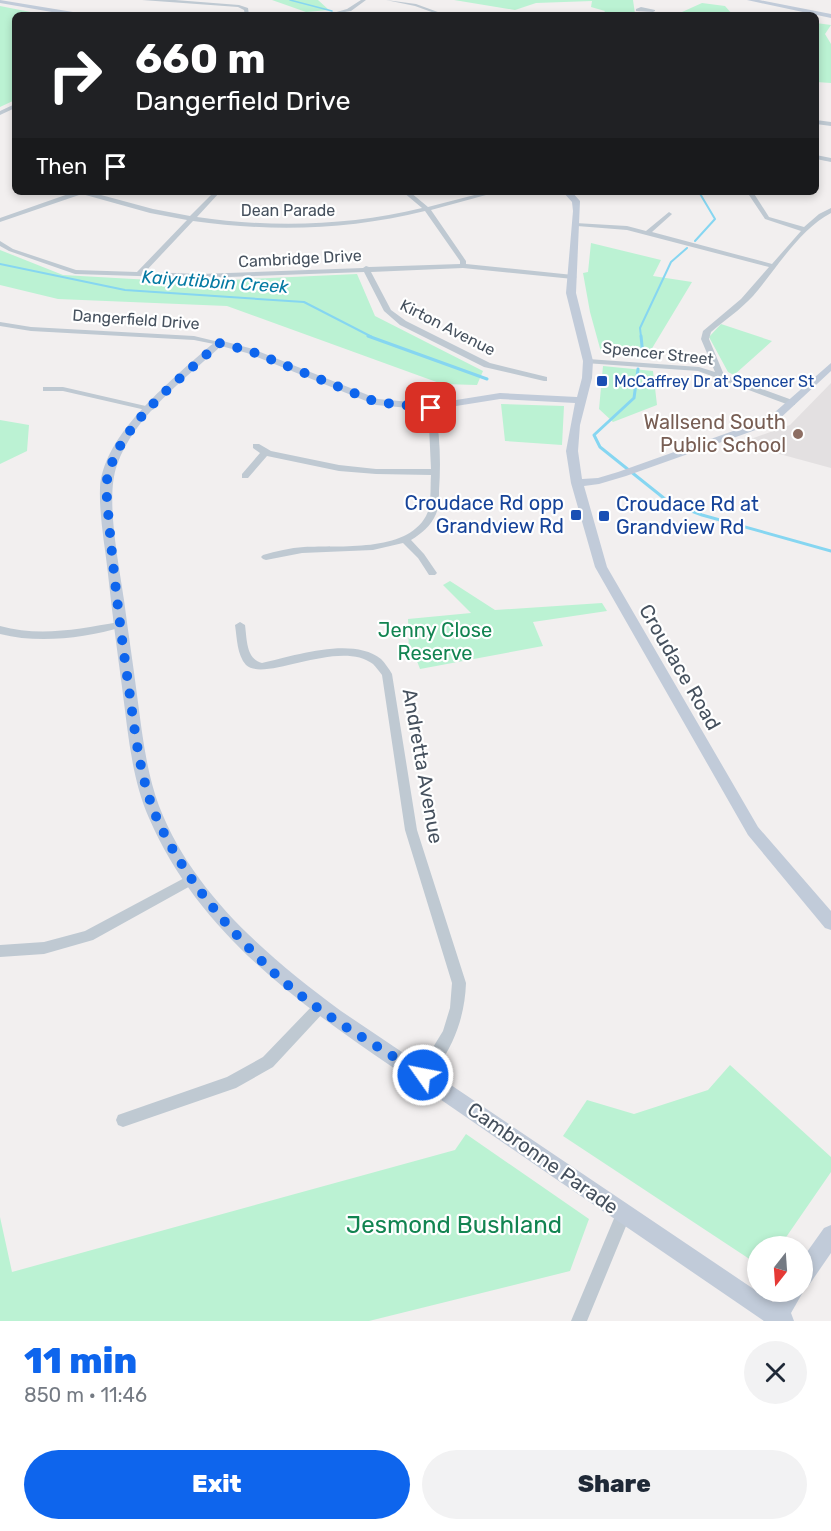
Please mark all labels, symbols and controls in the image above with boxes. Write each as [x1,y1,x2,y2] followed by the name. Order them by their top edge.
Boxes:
[135,34,266,84] text: 660 m
[36,36,114,114] icon: right
[135,85,351,117] text: Dangerfield Drive
[99,150,132,183] icon: arrive
[36,153,87,180] text: Then
[241,201,335,220] street label: Dean Parade
[238,246,362,271] street label: Cambridge Drive
[141,266,290,298] water label: Kaiyutibbin Creek
[397,295,499,360] street label: Kirton Avenue
[72,306,200,333] street label: Dangerfield Drive
[601,338,715,369] street label: Spencer Street
[614,372,814,391] place label: McCaffrey Dr at Spencer St
[595,374,609,388] marker: McCaffrey Dr at Spencer St
[405,382,456,433] pin
[414,391,447,424] icon: arrive
[643,410,786,457] place label: Wallsend South Public School
[791,427,805,441] marker: Wallsend South Public School
[405,491,564,538] place label: Croudace Rd opp Grandview Rd
[616,492,759,539] place label: Croudace Rd at Grandview Rd
[569,508,583,522] marker: Croudace Rd opp Grandview Rd
[597,509,611,523] marker: Croudace Rd at Grandview Rd
[634,600,726,734] street label: Croudace Road
[378,618,492,665] park label: Jenny Close Reserve
[398,687,448,845] street label: Andretta Avenue
[391,1043,455,1107] position arrow
[463,1097,623,1219] street label: Cambronne Parade
[346,1211,562,1239] park label: Jesmond Bushland
[747,1236,813,1302] north arrow
[747,1236,813,1302] map controls
[24,1339,137,1382] text: 11 min
[744,1341,807,1404] button: close
[24,1383,147,1407] text: 850 m · 11:46
[24,1450,410,1519] button: Exit
[422,1450,807,1519] button: Share

